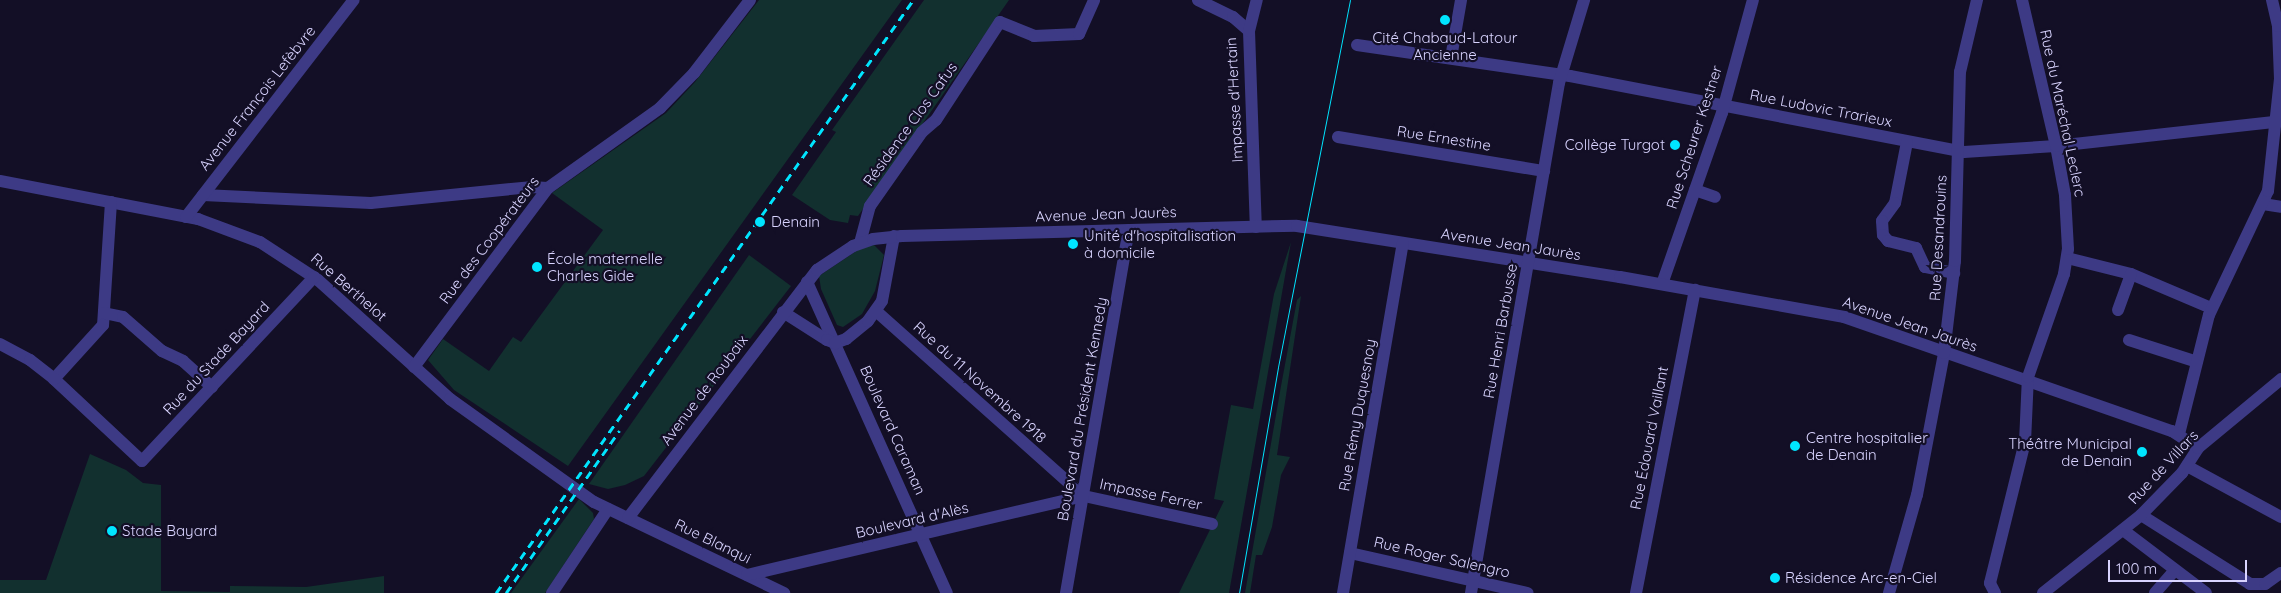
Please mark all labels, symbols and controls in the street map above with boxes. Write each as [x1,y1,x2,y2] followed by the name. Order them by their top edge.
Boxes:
[1439,14,1451,26] marker: Cité Chabaud-Latour Ancienne
[195,22,319,174] street label: Avenue François Lefèbvre
[1373,28,1517,63] place label: Cité Chabaud-Latour Ancienne
[2036,28,2090,198] street label: Rue du Maréchal Leclerc
[1222,37,1246,163] street label: Impasse d'Hertain
[859,59,961,189] street label: Résidence Clos Cafus
[1662,63,1726,211] street label: Rue Scheurer Kestner
[1748,85,1894,131] street label: Rue Ludovic Trarieux
[1396,122,1492,154] street label: Rue Ernestine
[1565,136,1665,154] place label: Collège Turgot
[1669,139,1681,151] marker: Collège Turgot
[435,173,543,307] street label: Rue des Coopérateurs
[1926,174,1950,302] street label: Rue Desandrouins
[1035,203,1177,225] street label: Avenue Jean Jaurès
[771,213,820,231] place label: Denain
[753,215,767,229] marker: Denain
[1440,224,1582,264] street label: Avenue Jean Jaurès
[1084,226,1236,261] place label: Unité d'hospitalisation à domicile
[1066,237,1080,251] marker: Unité d'hospitalisation à domicile
[307,249,391,325] street label: Rue Berthelot
[547,249,663,284] place label: École maternelle Charles Gide
[531,261,543,273] marker: École maternelle Charles Gide
[1479,262,1521,400] street label: Rue Henri Barbusse
[1840,292,1980,356] street label: Avenue Jean Jaurès
[1053,296,1111,522] street label: Boulevard du Président Kennedy
[159,298,273,418] street label: Rue du Stade Bayard
[910,317,1050,447] street label: Rue du 11 Novembre 1918
[657,331,751,449] street label: Avenue de Roubaix
[1335,337,1379,493] street label: Rue Rémy Duquesnoy
[856,363,930,497] street label: Boulevard Caraman
[1626,365,1672,511] street label: Rue Édouard Vaillant
[2124,426,2202,508] street label: Rue de Villars
[1806,428,1928,463] place label: Centre hospitalier de Denain
[2008,434,2132,469] place label: Théâtre Municipal de Denain
[1788,439,1802,453] marker: Centre hospitalier de Denain
[2136,446,2148,458] marker: Théâtre Municipal de Denain
[1098,474,1204,514] street label: Impasse Ferrer
[854,498,970,542] street label: Boulevard d'Alès
[672,515,754,567] street label: Rue Blanqui
[122,522,217,540] place label: Stade Bayard
[106,525,118,537] marker: Stade Bayard
[1372,533,1512,581] street label: Rue Roger Salengro
[2111,550,2250,582] scale bar
[2116,559,2157,578] text: 100 m
[1785,569,1937,587] place label: Résidence Arc-en-Ciel
[1769,572,1781,584] marker: Résidence Arc-en-Ciel

